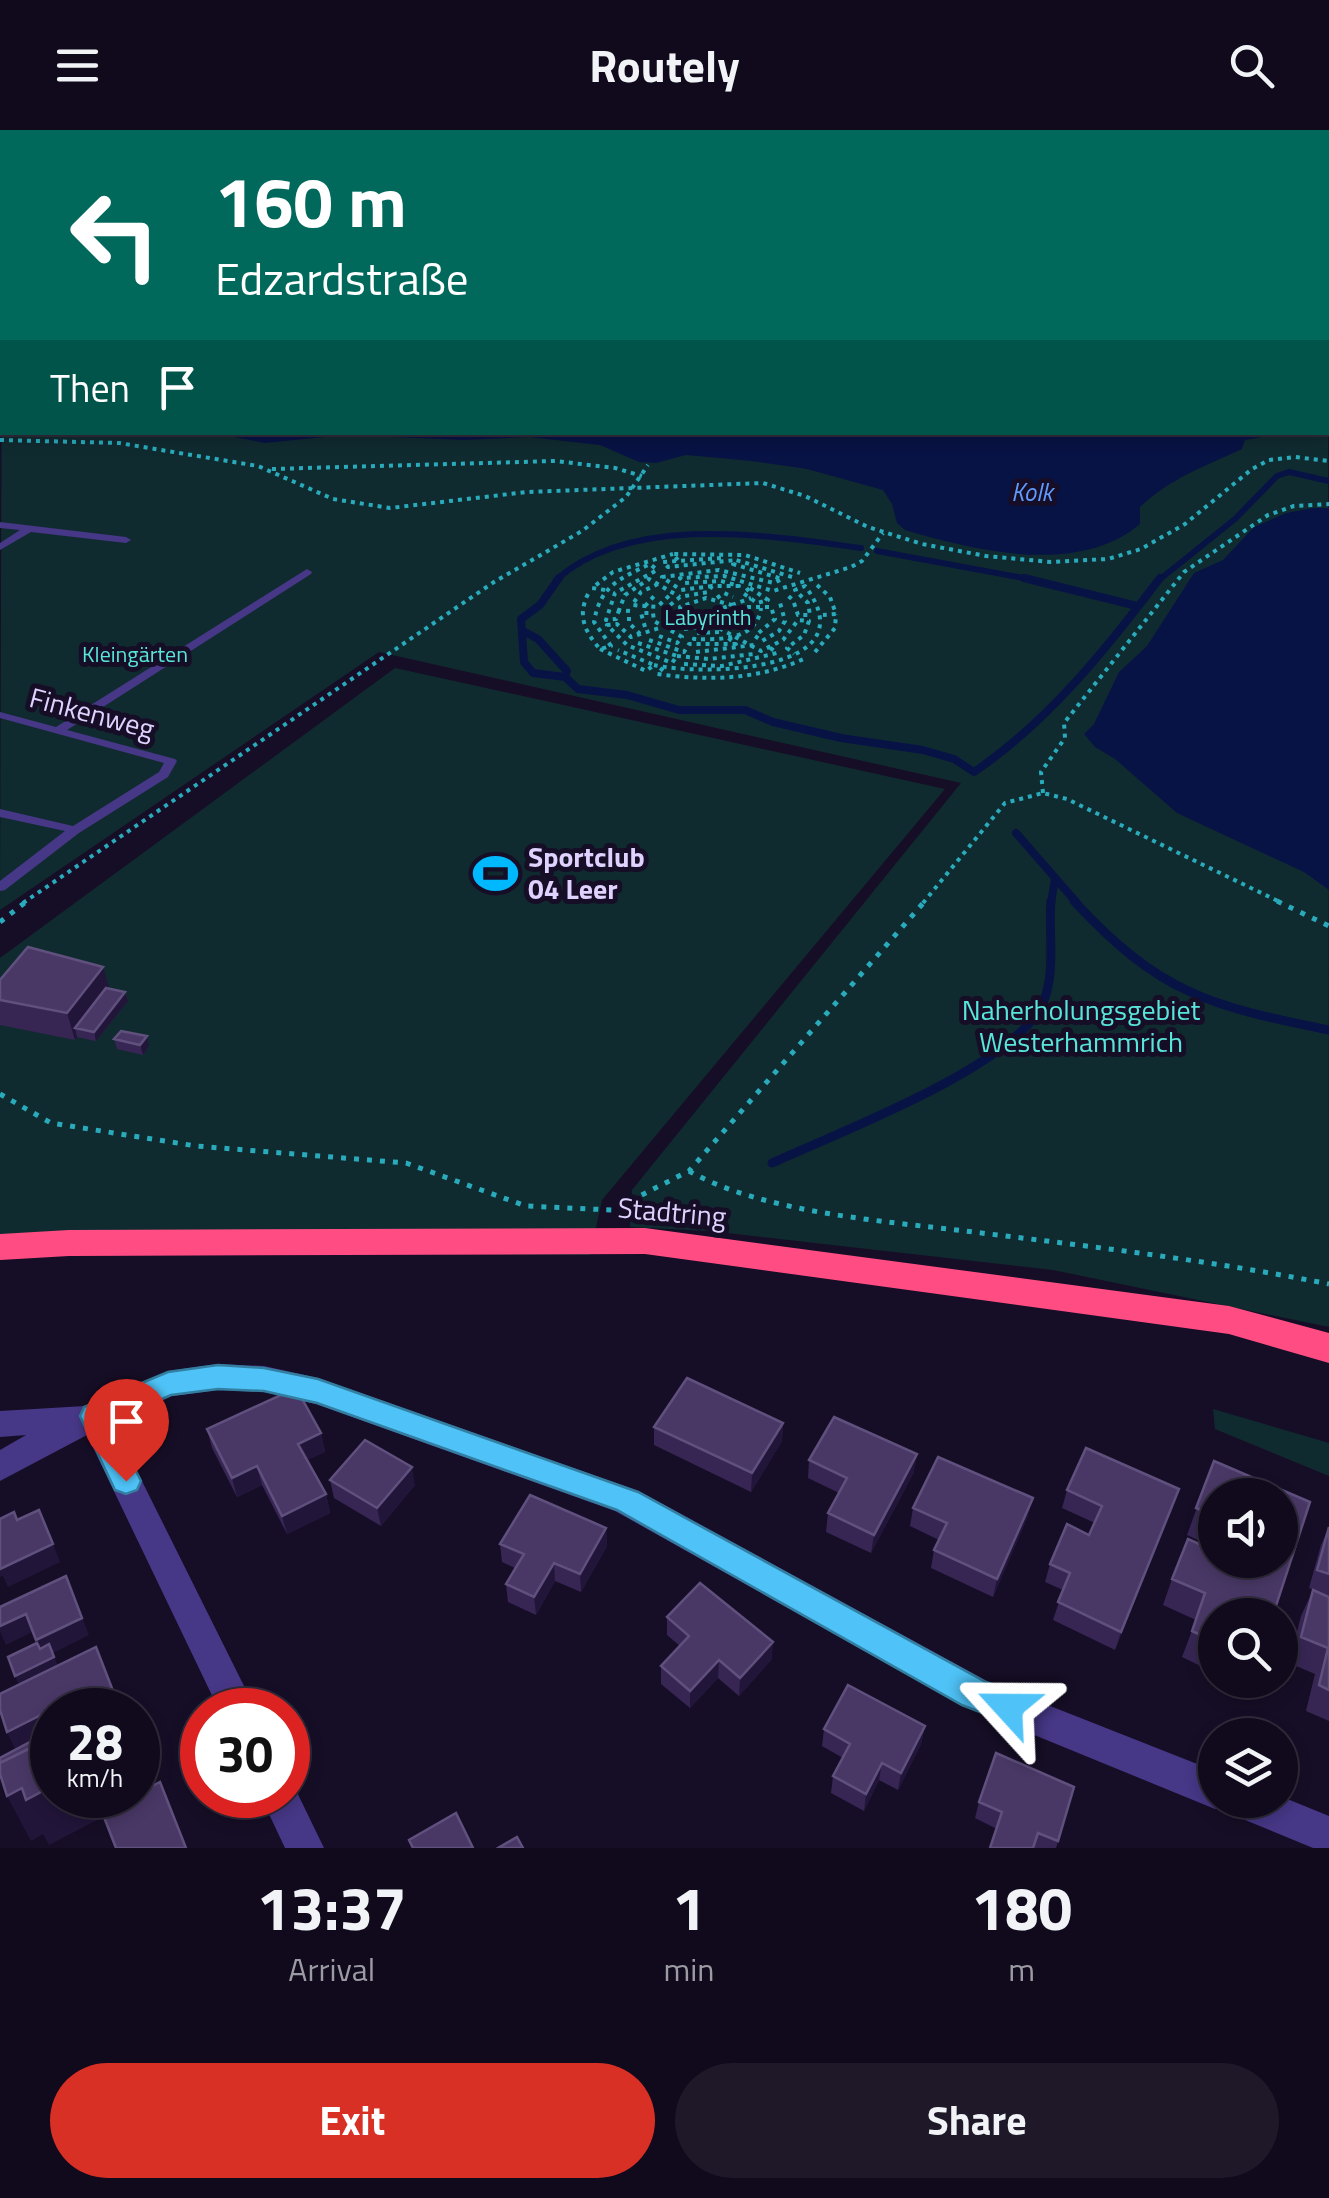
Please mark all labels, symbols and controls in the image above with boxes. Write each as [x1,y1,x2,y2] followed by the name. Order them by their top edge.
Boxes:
[589,31,740,99] text: Routely
[50,38,105,93] icon: menu
[1224,38,1279,93] icon: search
[215,148,407,254] text: 160 m
[50,170,180,300] icon: left
[215,244,469,312] text: Edzardstraße
[50,359,130,417] text: Then
[150,360,205,415] icon: arrive
[1011,473,1056,511] water label: Kolk
[664,600,752,634] park label: Labyrinth
[82,637,188,671] park label: Kleingärten
[25,675,159,750] street label: Finkenweg
[528,835,645,910] place label: Sportclub 04 Leer
[471,849,519,897] sports icon: Sportclub 04 Leer
[962,988,1200,1063] park label: Naherholungsgebiet Westerhammrich
[616,1185,728,1238] street label: Stadtring
[84,1379,169,1482] pin
[99,1394,154,1449] icon: arrive
[1198,1478,1298,1818] map controls
[1198,1478,1298,1578] button: sound
[1198,1598,1298,1698] button: search
[956,1655,1060,1759] position arrow
[180,1688,310,1818] speed limit sign: 30
[67,1703,123,1779] text: 28
[1198,1718,1298,1818] button: layers
[67,1759,123,1797] text: km/h
[257,1862,407,1953] text: 13:37
[672,1862,706,1953] text: 1
[971,1862,1072,1953] text: 180
[288,1945,375,1993] text: Arrival
[663,1945,714,1993] text: min
[1008,1945,1035,1993] text: m
[50,2063,655,2178] button: Exit
[675,2063,1279,2178] button: Share

